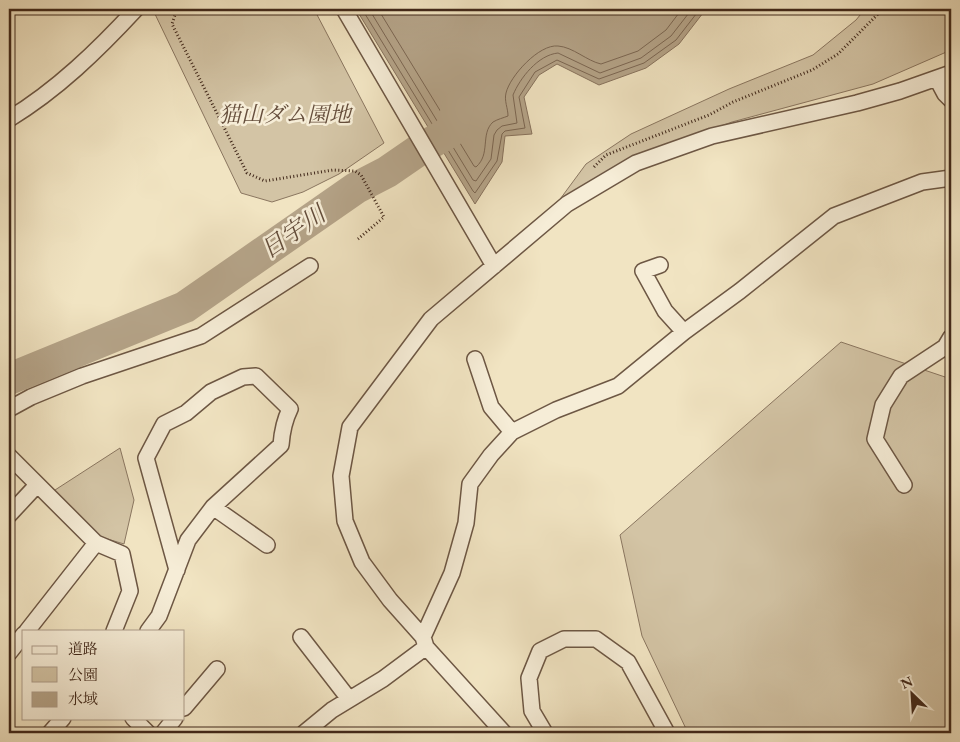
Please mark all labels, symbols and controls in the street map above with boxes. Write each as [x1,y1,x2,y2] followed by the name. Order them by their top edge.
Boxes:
[219,100,353,129] park label: 猫山ダム園地
[254,197,334,265] water label: 日宇川
[22,630,185,720] legend
[68,639,98,658] text: 道路
[68,665,98,684] text: 公園
[888,670,938,720] north arrow
[898,671,916,693] text: N
[68,689,98,708] text: 水域

